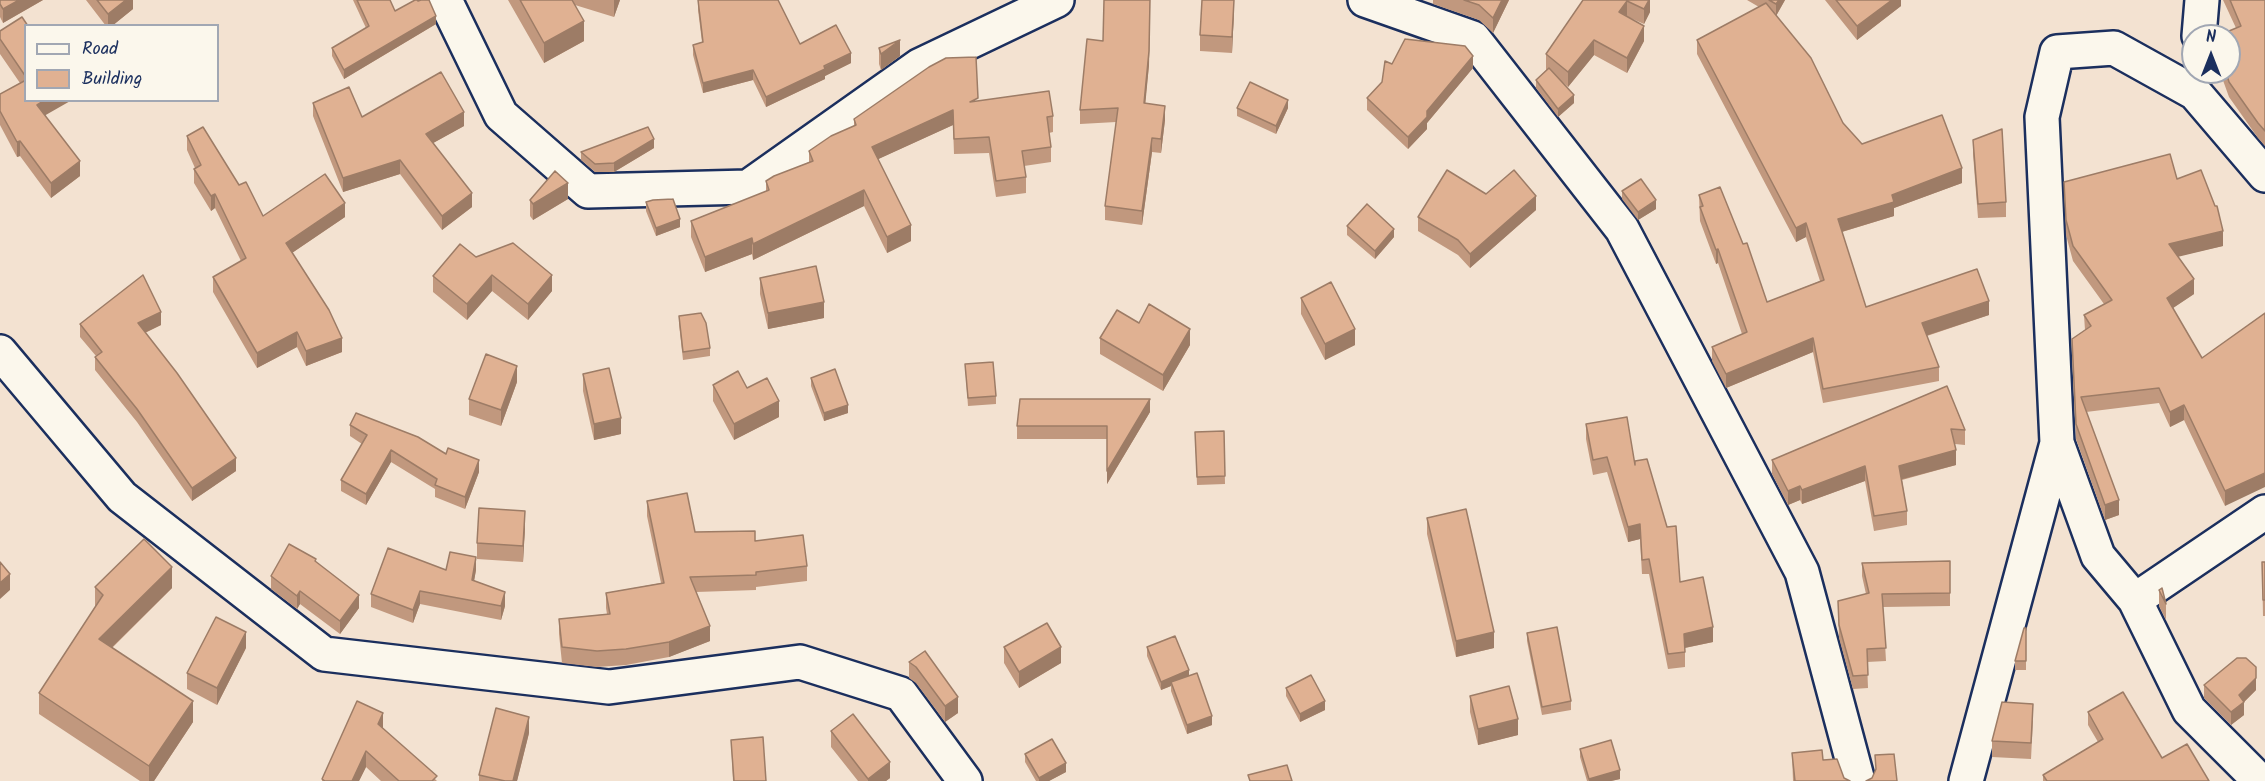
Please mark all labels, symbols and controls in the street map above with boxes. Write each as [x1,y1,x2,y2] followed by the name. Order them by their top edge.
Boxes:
[24,24,219,102] legend
[2181,24,2241,84] north arrow
[2206,25,2216,50] text: N
[82,35,118,64] text: Road
[82,65,142,94] text: Building

